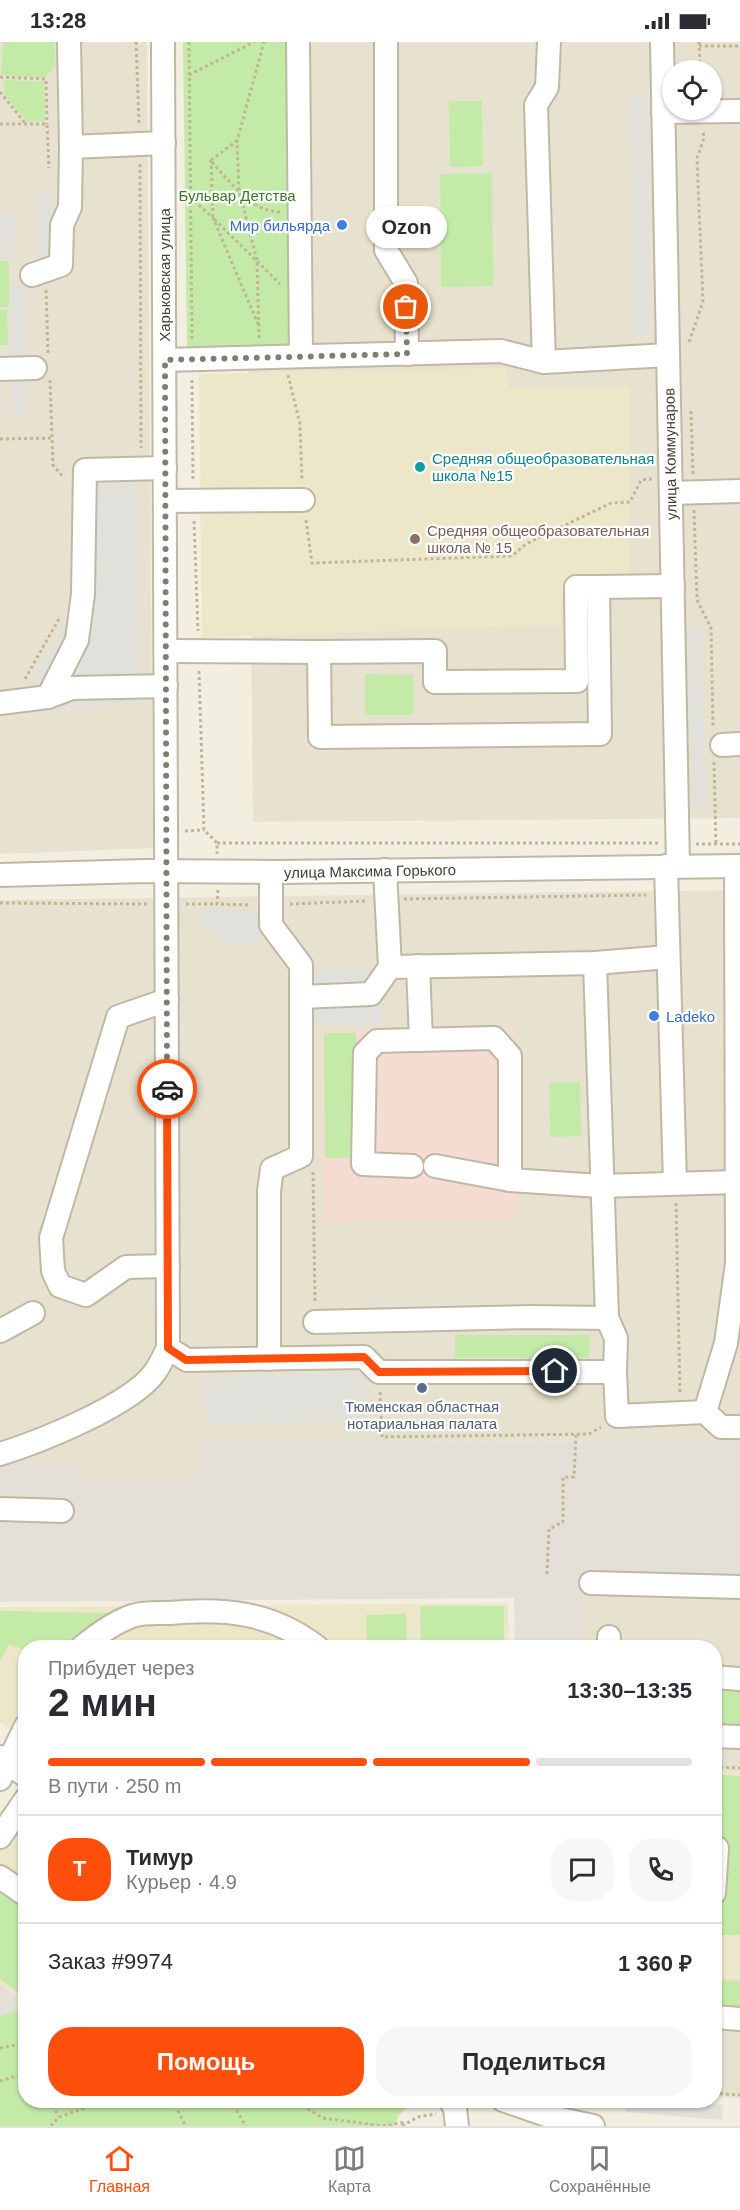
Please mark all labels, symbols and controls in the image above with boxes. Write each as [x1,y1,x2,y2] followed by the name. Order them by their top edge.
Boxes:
[30,8,86,33] text: 13:28
[662,60,722,120] map controls
[662,60,722,120] button: locate
[178,187,296,204] park label: Бульвар Детства
[366,205,446,247] callout: Ozon
[156,208,173,342] street label: Харьковская улица
[382,216,432,238] text: Ozon
[230,217,331,234] place label: Мир бильярда
[335,218,349,232] marker: Мир бильярда
[380,281,431,332] pin
[389,290,422,323] icon: bag
[660,388,680,520] street label: улица Коммунаров
[432,450,654,484] place label: Средняя общеобразовательная школа №15
[413,460,427,474] marker: Средняя общеобразовательная школа №15
[427,522,649,556] place label: Средняя общеобразовательная школа № 15
[408,532,422,546] marker: Средняя общеобразовательная школа № 15
[284,861,456,881] street label: улица Максима Горького
[666,1008,715,1025] place label: Ladeko
[647,1009,661,1023] marker: Ladeko
[137,1059,197,1119] courier
[151,1073,184,1106] icon: car
[529,1345,580,1396] pin
[538,1354,571,1387] icon: home
[415,1381,429,1395] marker: Тюменская областная нотариальная палата
[345,1398,499,1432] place label: Тюменская областная нотариальная палата
[48,1657,194,1679] text: Прибудет через
[567,1678,692,1703] text: 13:30–13:35
[48,1681,157,1724] text: 2 мин
[48,1775,181,1797] text: В пути · 250 m
[551,1838,614,1901] button: chat
[629,1838,692,1901] button: phone
[126,1845,194,1870] text: Тимур
[73,1856,86,1881] text: Т
[126,1871,237,1893] text: Курьер · 4.9
[48,1949,173,1974] text: Заказ #9974
[618,1951,692,1976] text: 1 360 ₽
[48,2027,364,2096] button: Помощь
[376,2027,692,2096] button: Поделиться
[89,2142,150,2196] tab: Главная
[328,2142,371,2196] tab: Карта
[549,2142,651,2196] tab: Сохранённые

